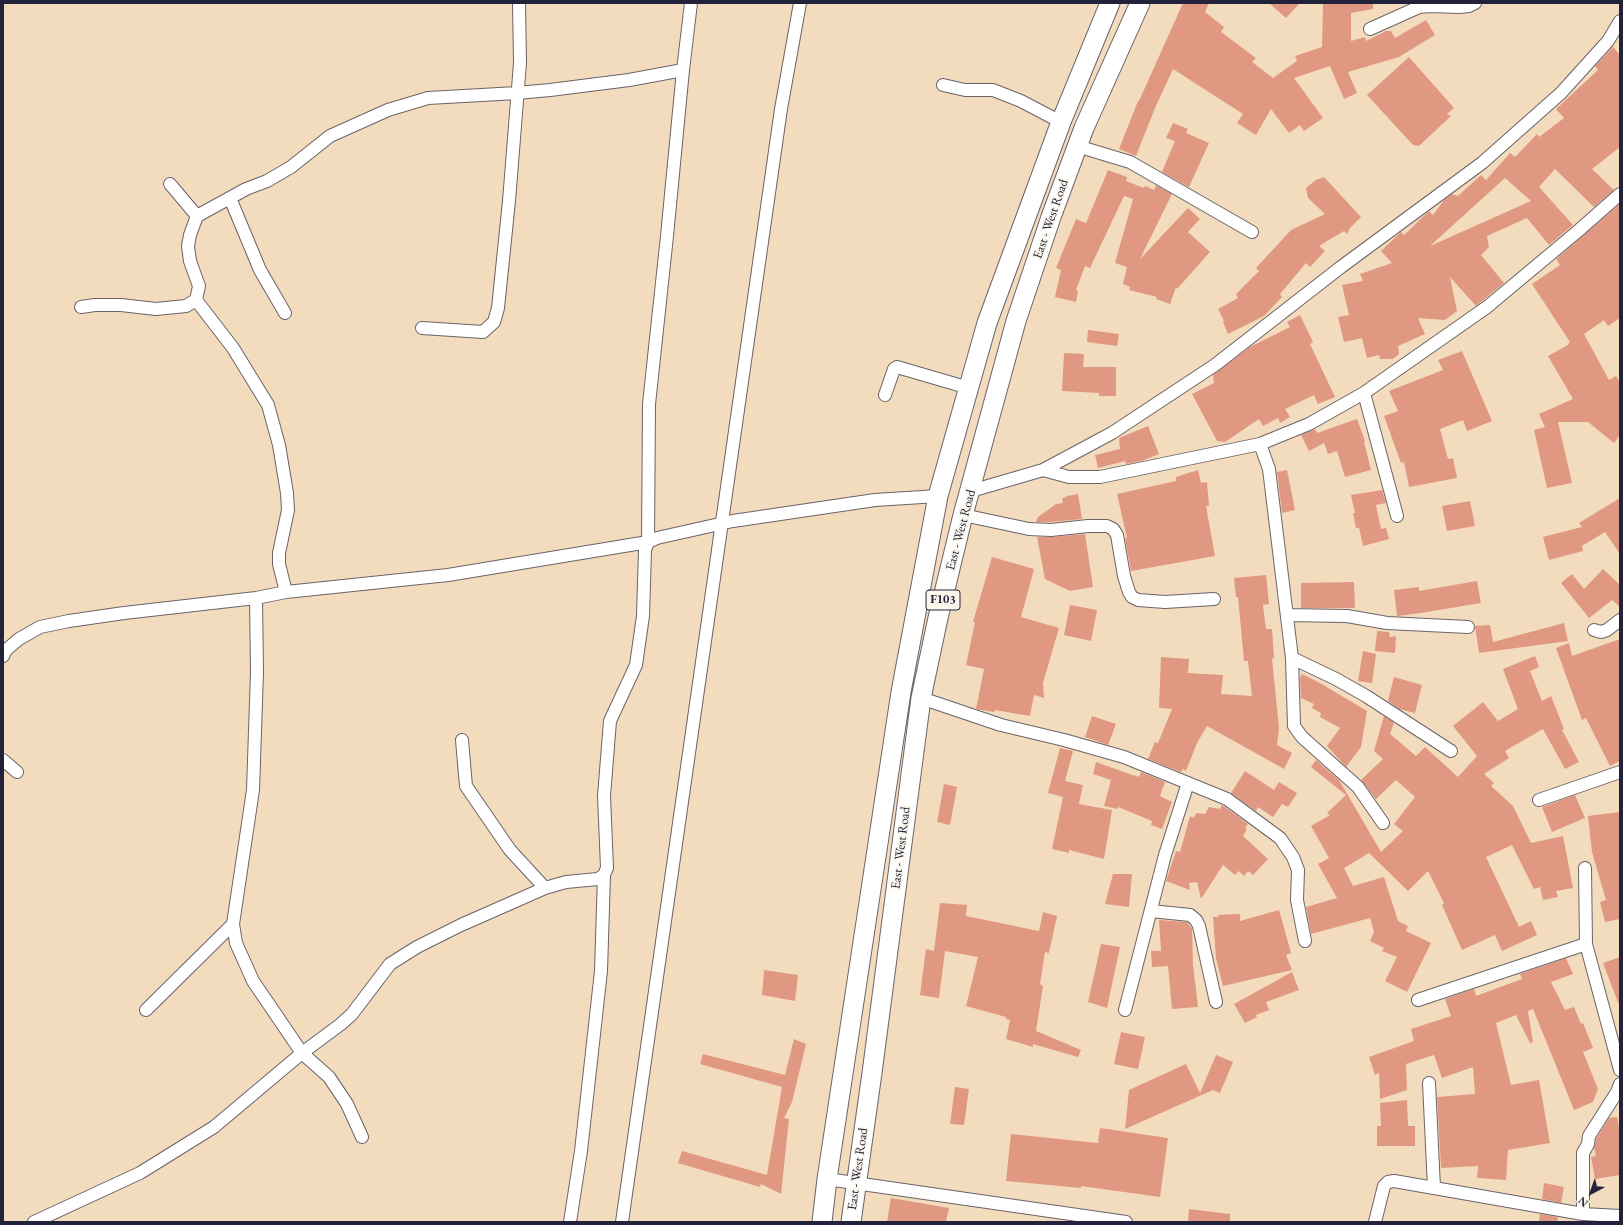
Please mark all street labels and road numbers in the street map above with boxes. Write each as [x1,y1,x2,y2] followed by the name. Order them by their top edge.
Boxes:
[1030,177,1072,261] street label: East - West Road
[943,488,979,572] street label: East - West Road
[926,590,960,610] road number: F103
[888,806,914,890] street label: East - West Road
[844,1127,872,1211] street label: East - West Road

